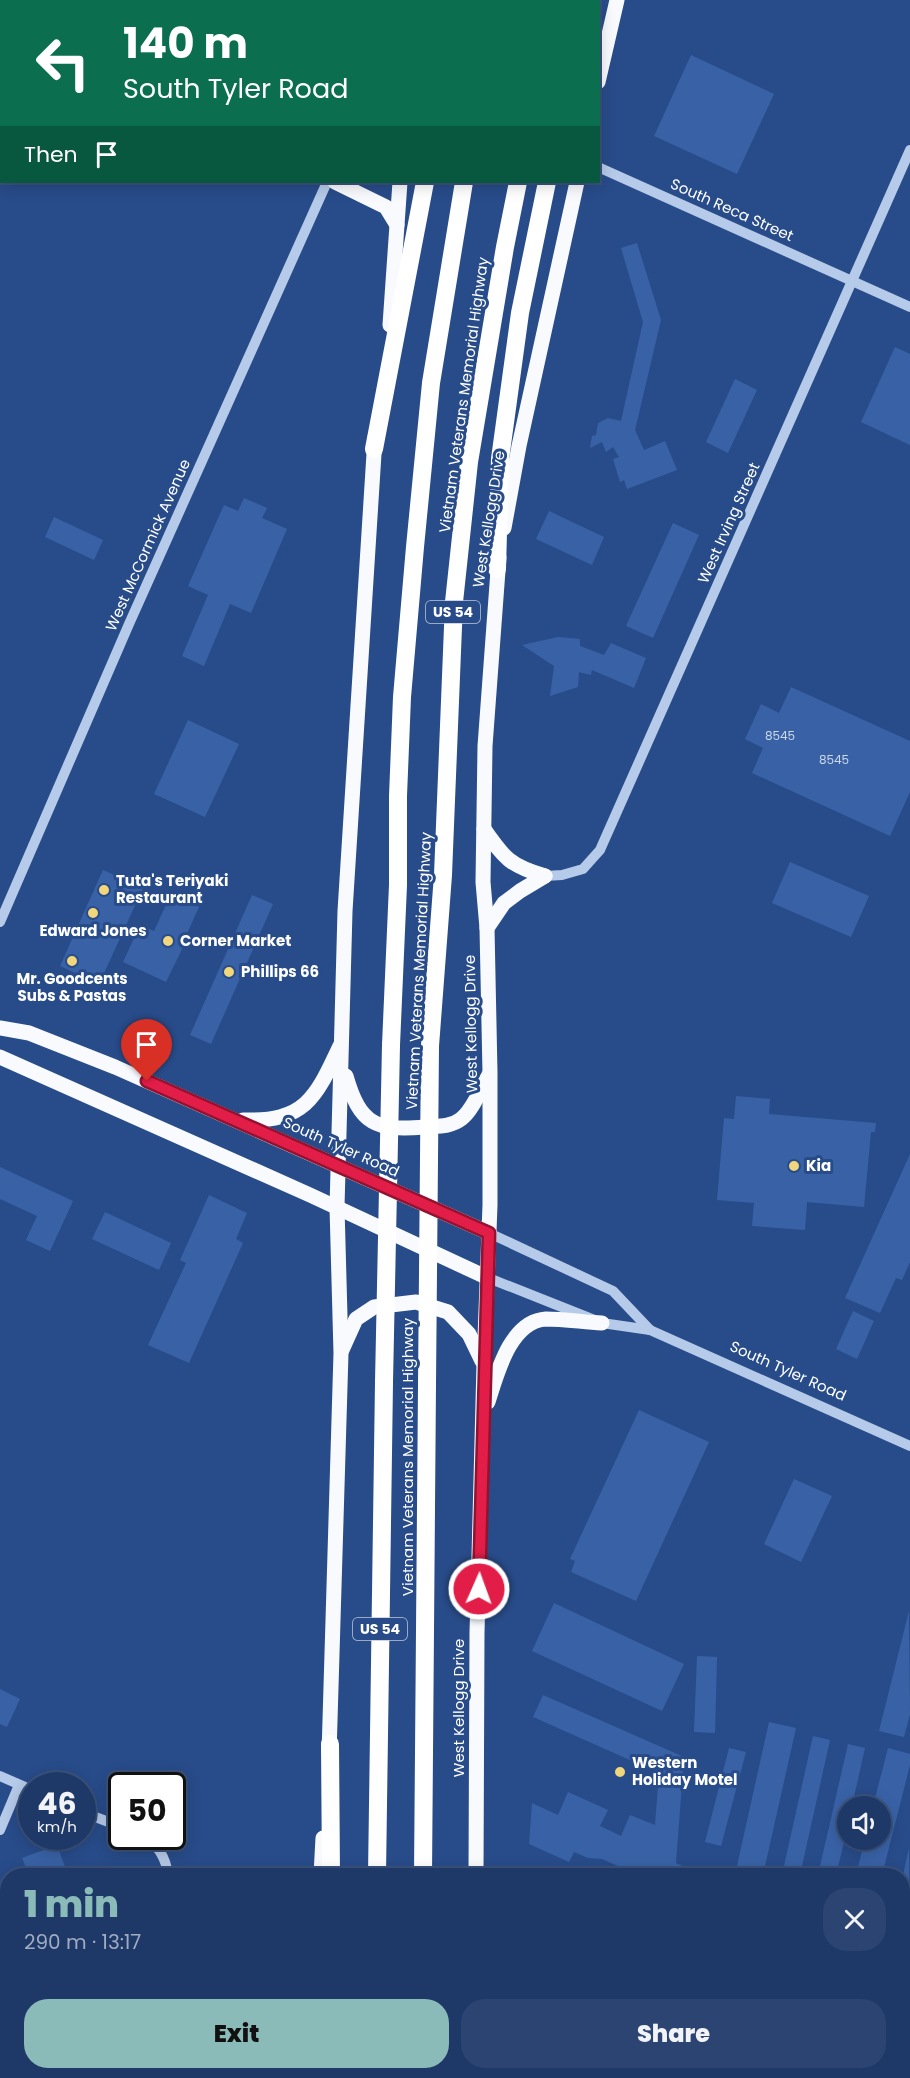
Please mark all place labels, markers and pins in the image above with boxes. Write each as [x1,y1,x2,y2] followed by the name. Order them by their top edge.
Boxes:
[116,870,228,908] place label: Tuta's Teriyaki Restaurant
[97,883,111,897] marker: Tuta's Teriyaki Restaurant
[86,906,100,920] marker: Edward Jones
[39,920,147,941] place label: Edward Jones
[180,930,291,951] place label: Corner Market
[161,934,175,948] marker: Corner Market
[65,954,79,968] marker: Mr. Goodcents Subs & Pastas
[241,961,319,982] place label: Phillips 66
[222,965,236,979] marker: Phillips 66
[16,968,128,1006] place label: Mr. Goodcents Subs & Pastas
[121,1019,172,1081] pin
[806,1155,831,1176] place label: Kia
[787,1159,801,1173] marker: Kia
[632,1752,737,1790] place label: Western Holiday Motel
[613,1765,627,1779] marker: Western Holiday Motel

